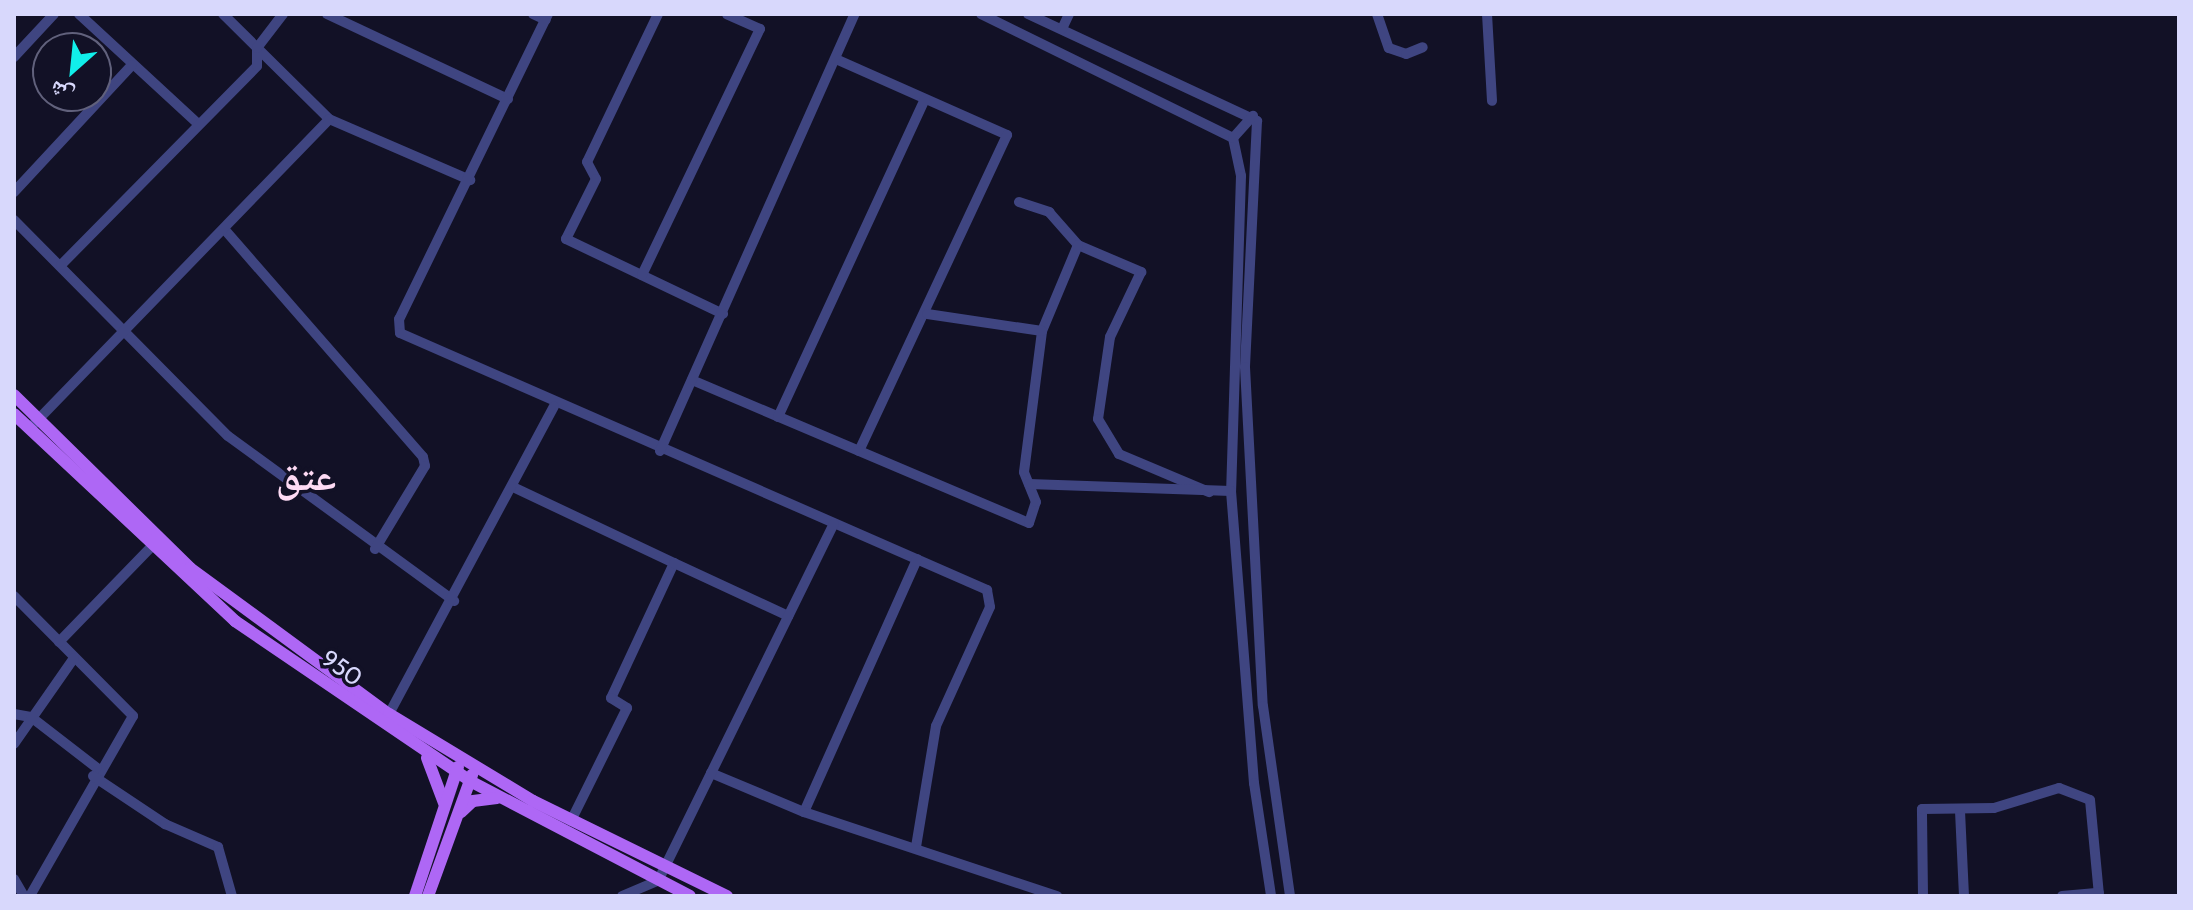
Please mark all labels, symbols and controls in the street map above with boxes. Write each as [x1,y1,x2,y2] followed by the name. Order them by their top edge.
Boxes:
[32,32,112,112] north arrow
[45,75,78,109] text: ش
[276,452,336,500] district label: عتق
[316,644,368,692] street label: 950

